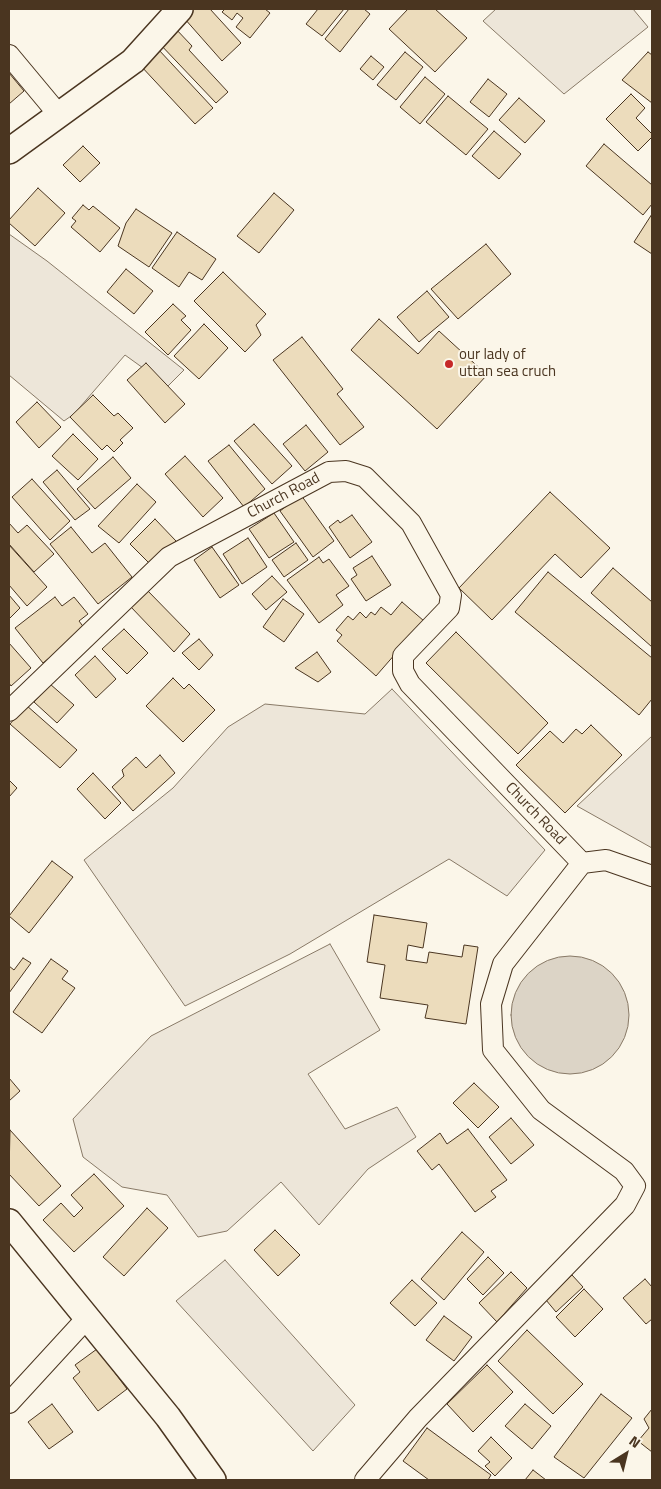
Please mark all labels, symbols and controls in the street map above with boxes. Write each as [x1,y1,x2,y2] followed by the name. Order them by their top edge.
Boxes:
[459,346,556,381] place label: our lady of uttan sea cruch
[443,358,455,370] marker: our lady of uttan sea cruch
[245,469,323,523] street label: Church Road
[501,779,569,849] street label: Church Road
[601,1429,651,1479] north arrow
[625,1430,645,1453] text: N

